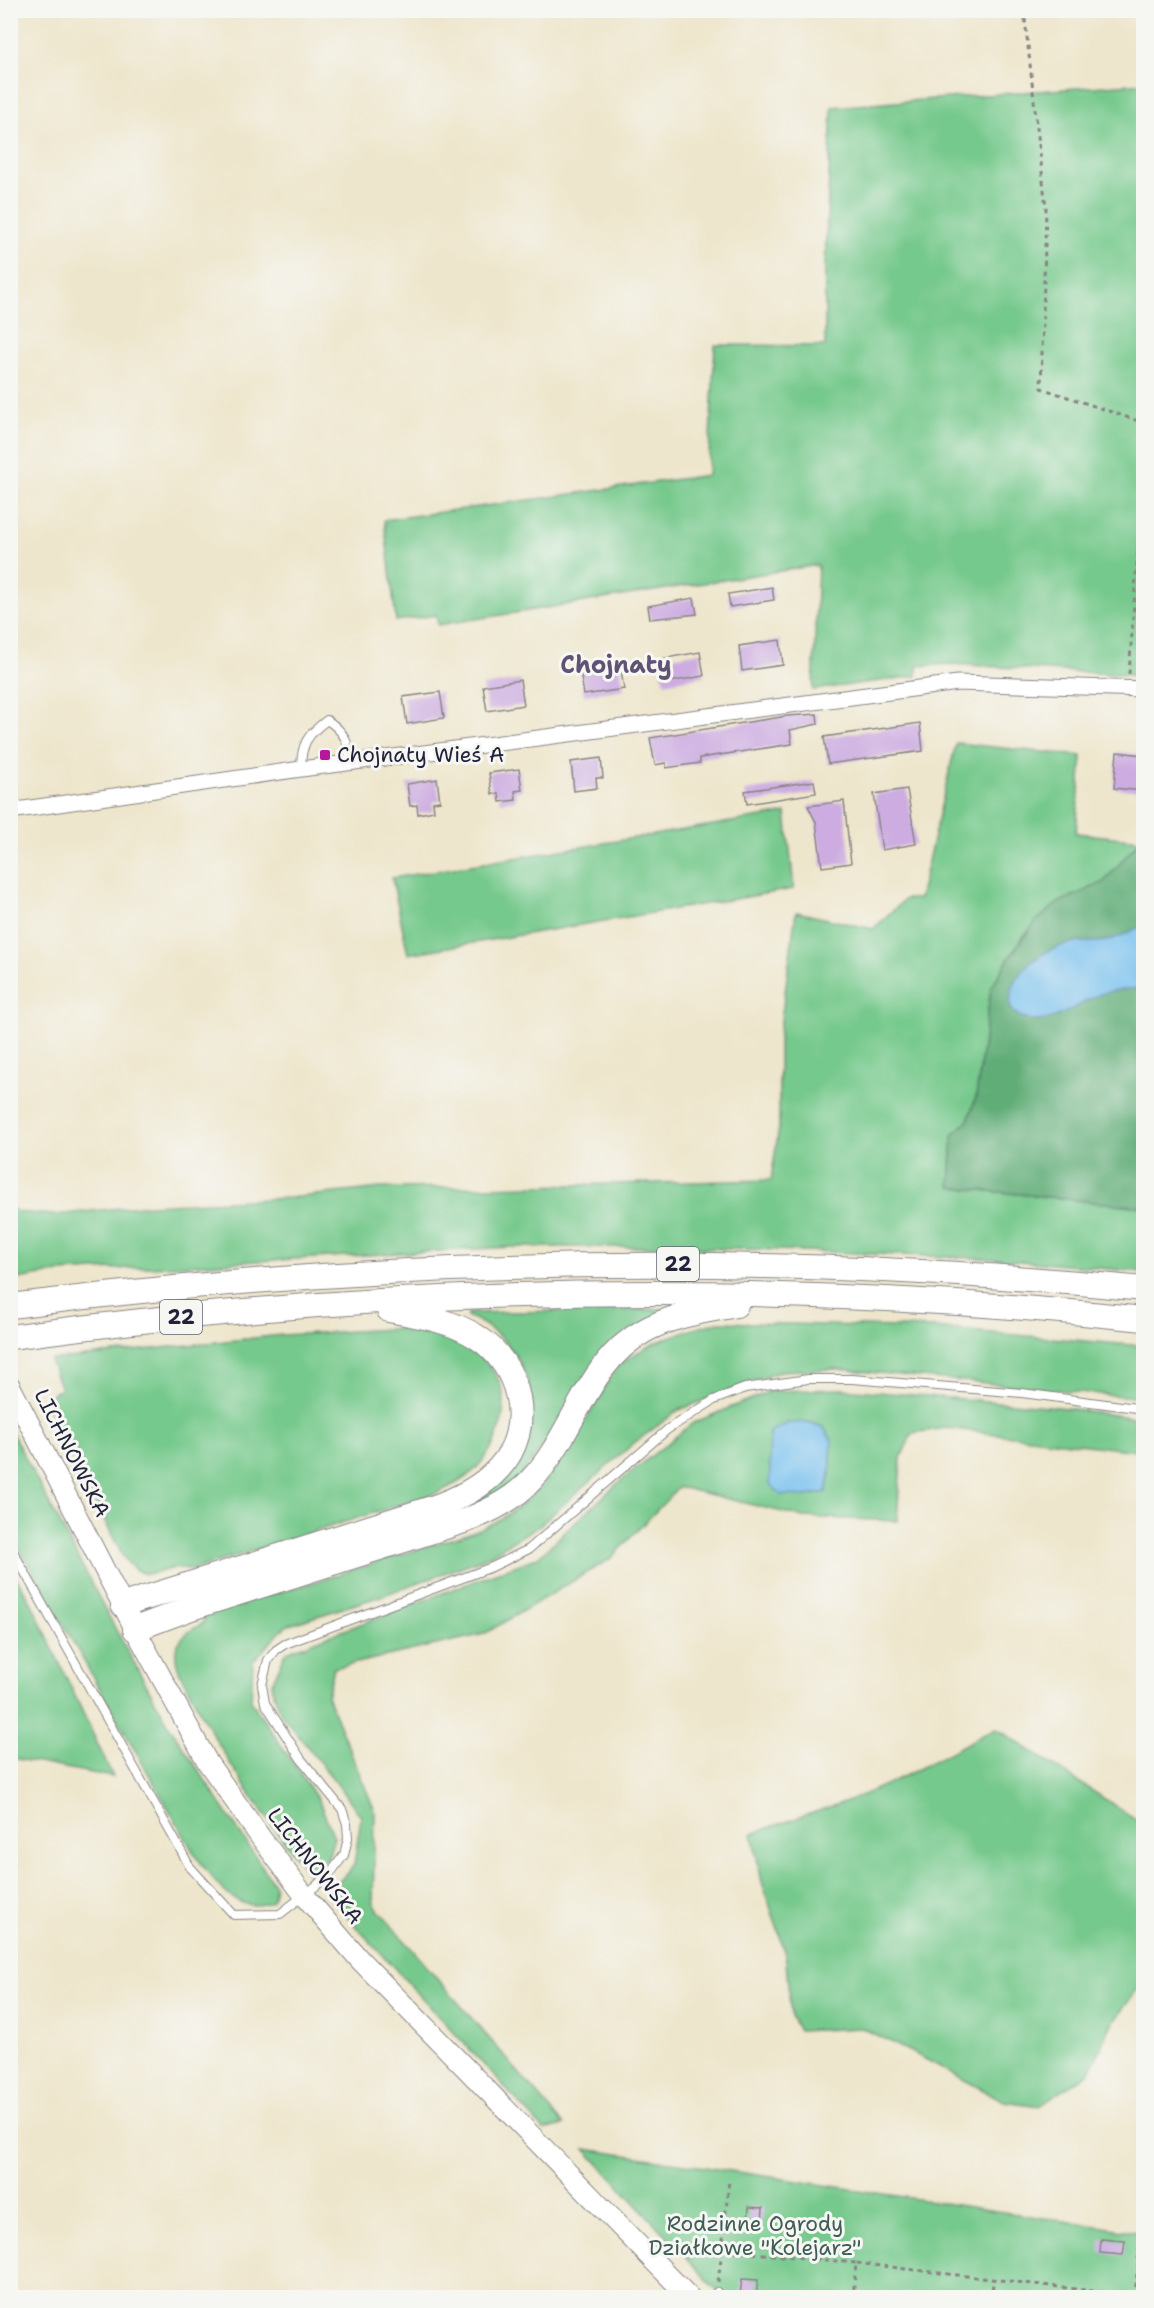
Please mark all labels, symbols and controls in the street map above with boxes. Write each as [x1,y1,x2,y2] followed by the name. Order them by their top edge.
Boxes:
[560,649,672,681] district label: Chojnaty
[337,741,504,769] place label: Chojnaty Wieś A
[318,748,332,762] marker: Chojnaty Wieś A
[657,1247,699,1281] road number: 22
[160,1300,202,1334] road number: 22
[28,1384,116,1522] street label: LICHNOWSKA
[261,1802,369,1930] street label: LICHNOWSKA
[649,2210,861,2262] park label: Rodzinne Ogrody Działkowe "Kolejarz"

